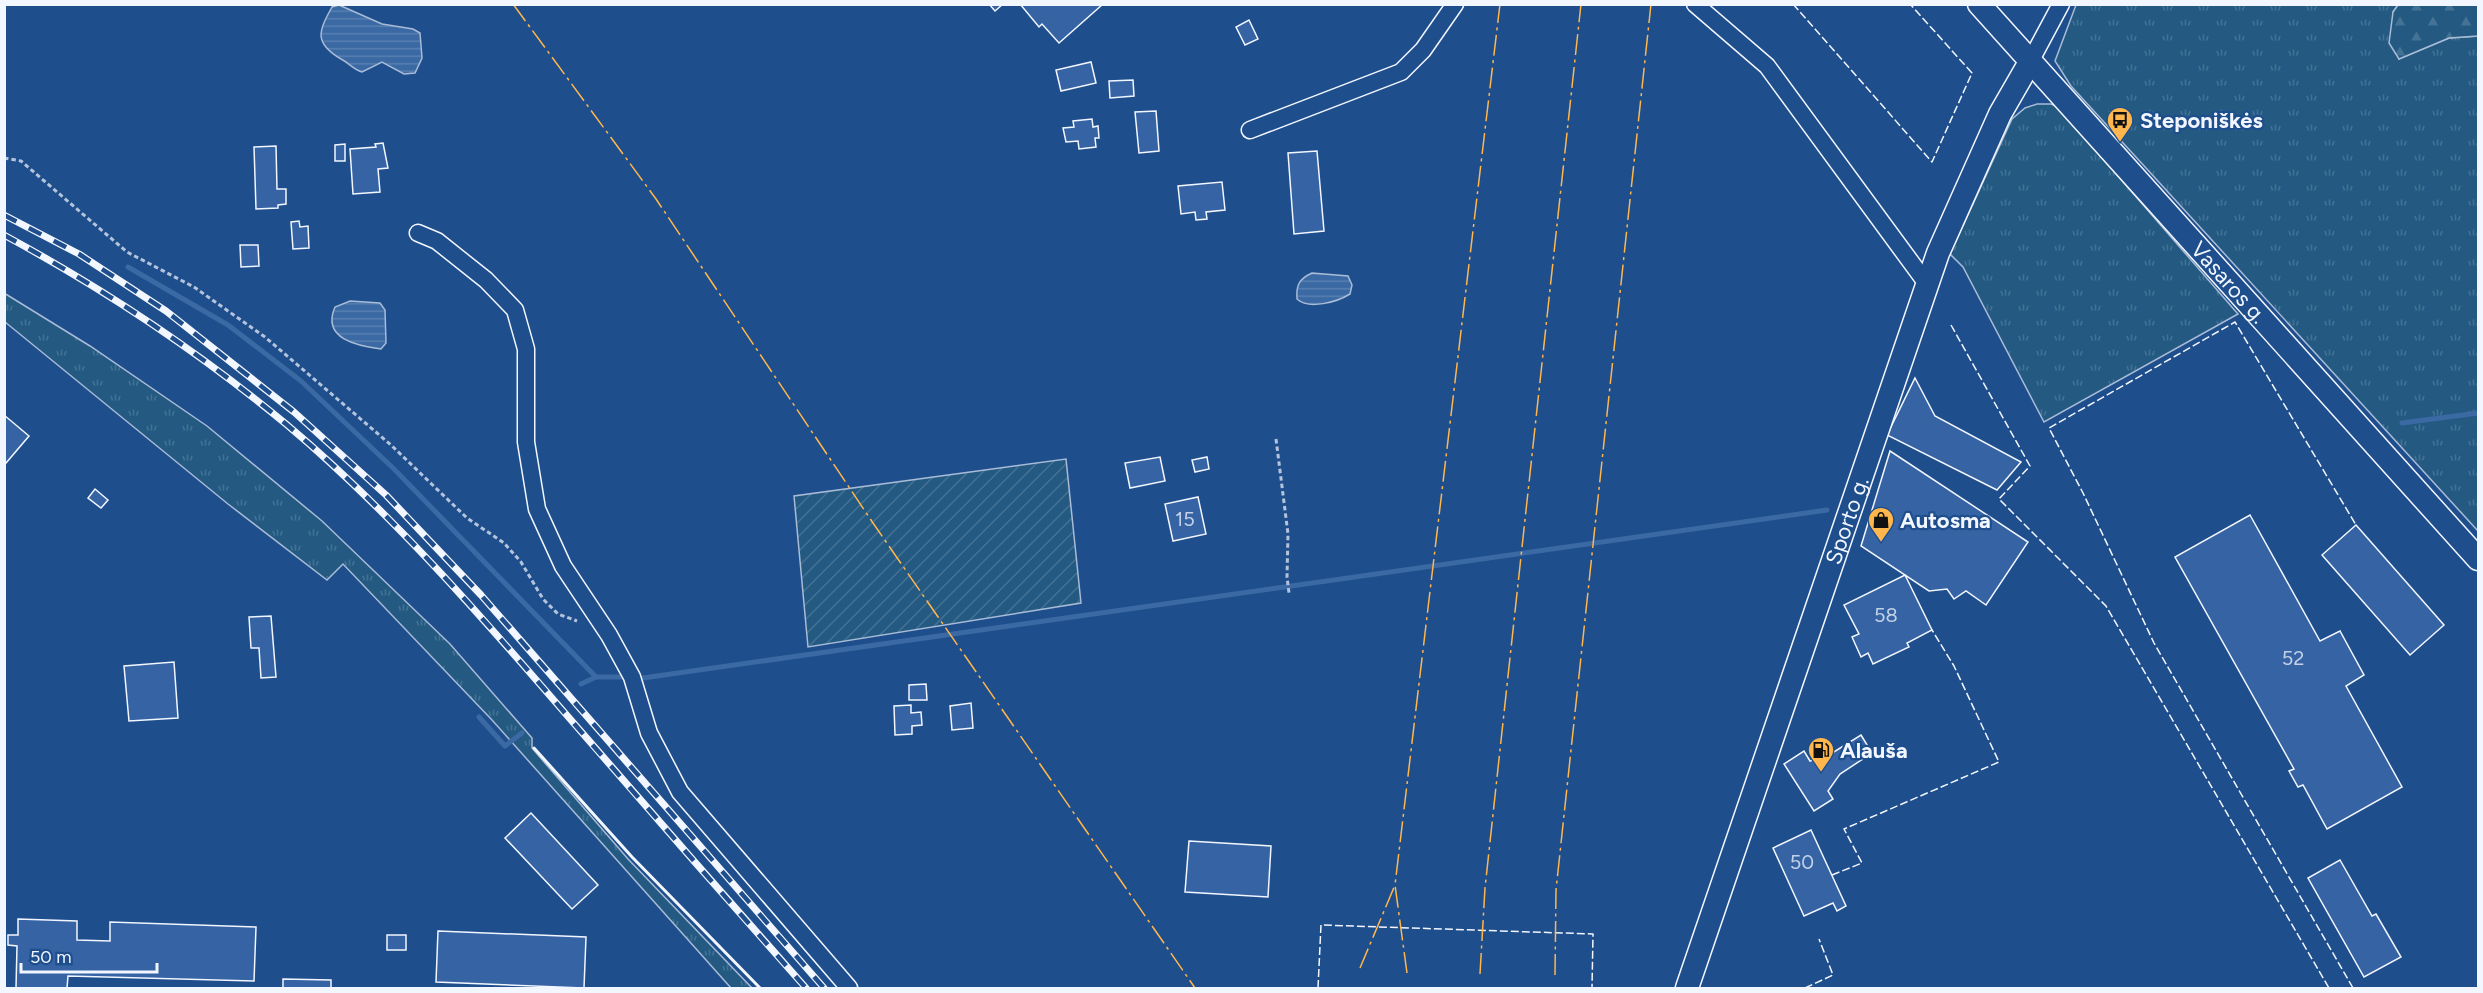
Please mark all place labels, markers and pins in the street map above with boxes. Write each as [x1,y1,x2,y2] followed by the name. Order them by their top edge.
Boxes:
[2105,105,2135,143] bus stop icon: Steponiškės
[2140,107,2263,134] place label: Steponiškės
[1866,505,1896,543] shop icon: Autosma
[1900,507,1991,534] place label: Autosma
[1806,735,1836,773] fuel station icon: Alauša
[1840,737,1908,764] place label: Alauša

